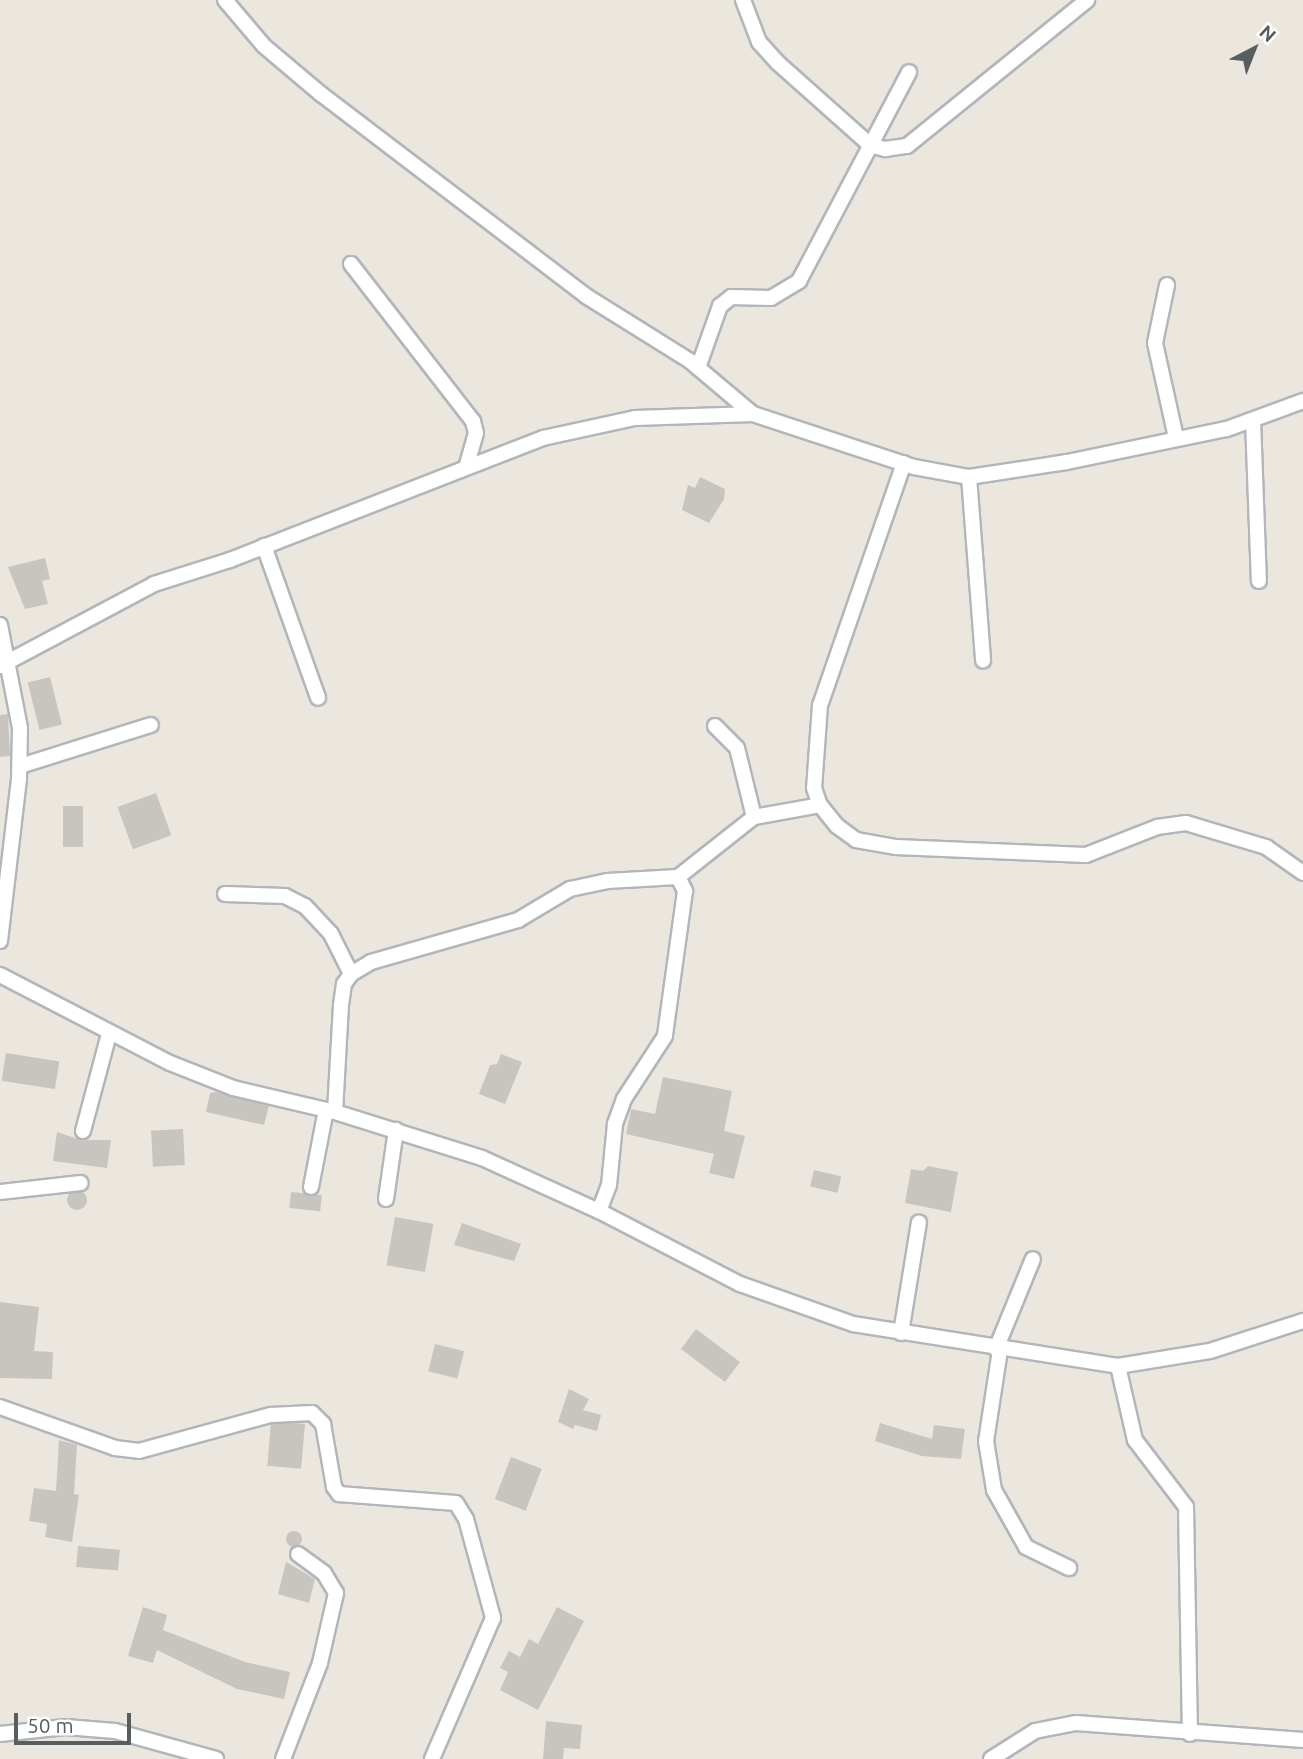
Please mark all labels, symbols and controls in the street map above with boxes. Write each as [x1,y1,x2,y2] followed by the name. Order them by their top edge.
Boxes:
[1219,14,1289,84] north arrow
[1255,20,1281,46] text: N
[18,1700,135,1744] scale bar
[27,1713,74,1737] text: 50 m

